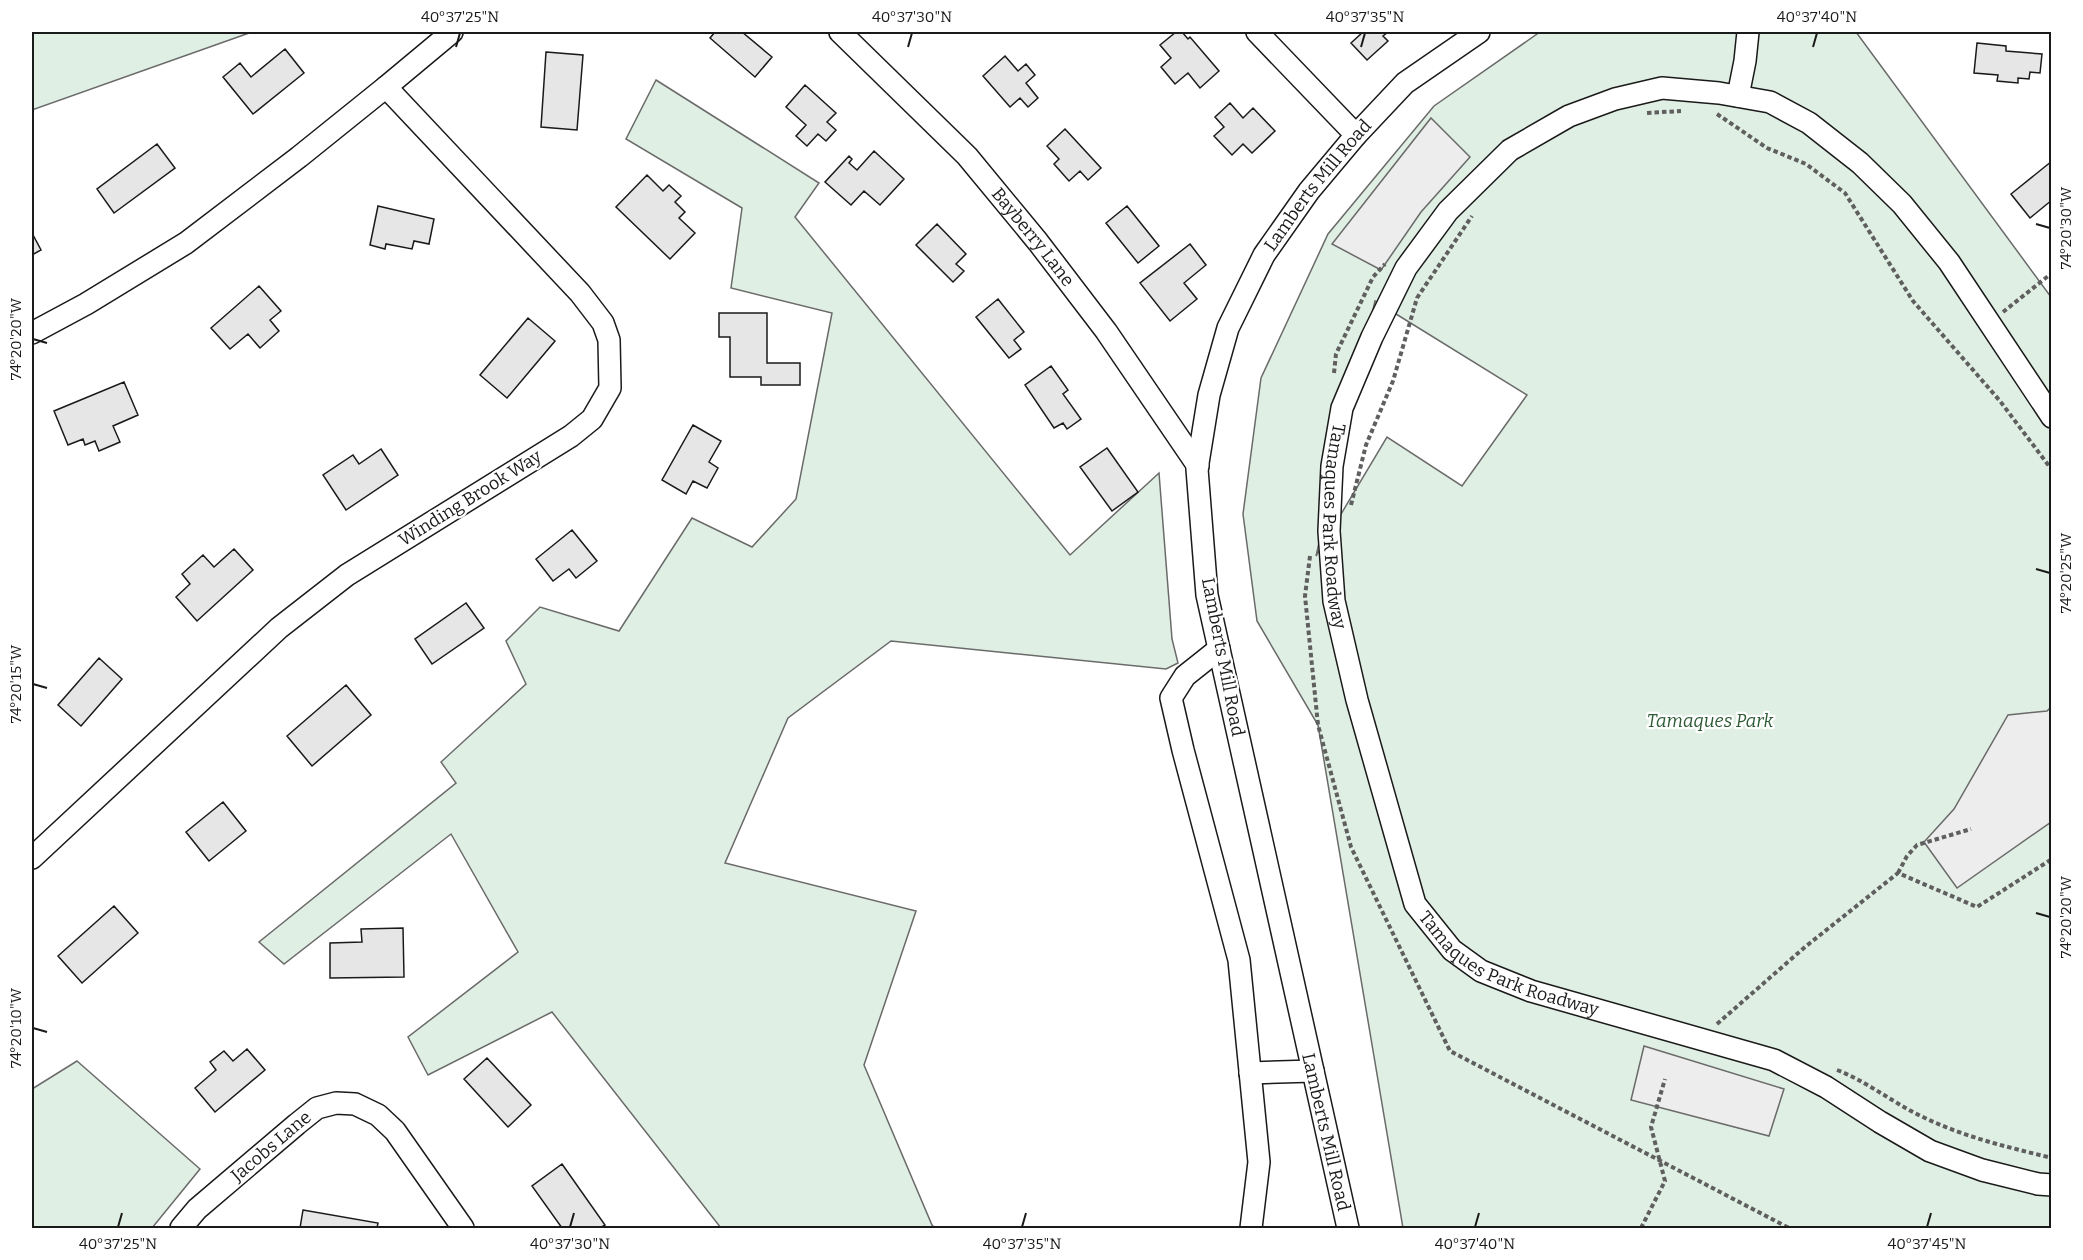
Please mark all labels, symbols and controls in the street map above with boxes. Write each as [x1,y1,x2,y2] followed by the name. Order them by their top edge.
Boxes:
[421,8,499,26] text: 40°37'25"N
[872,8,952,26] text: 40°37'30"N
[1326,8,1404,26] text: 40°37'35"N
[1777,8,1857,26] text: 40°37'40"N
[1259,115,1376,255] street label: Lamberts Mill Road
[987,183,1079,291] street label: Bayberry Lane
[2057,186,2075,269] text: 74°20'30"W
[7,297,25,380] text: 74°20'20"W
[1318,422,1351,632] street label: Tamaques Park Roadway
[394,445,546,551] street label: Winding Brook Way
[2057,532,2075,613] text: 74°20'25"W
[1197,576,1249,739] street label: Lamberts Mill Road
[7,644,25,723] text: 74°20'15"W
[1647,710,1773,732] park label: Tamaques Park
[2057,875,2075,958] text: 74°20'20"W
[1414,907,1602,1021] street label: Tamaques Park Roadway
[7,987,25,1068] text: 74°20'10"W
[1297,1051,1355,1213] street label: Lamberts Mill Road
[226,1106,316,1187] street label: Jacobs Lane
[79,1235,157,1253] text: 40°37'25"N
[530,1235,610,1253] text: 40°37'30"N
[983,1235,1061,1253] text: 40°37'35"N
[1435,1235,1515,1253] text: 40°37'40"N
[1888,1235,1966,1253] text: 40°37'45"N

